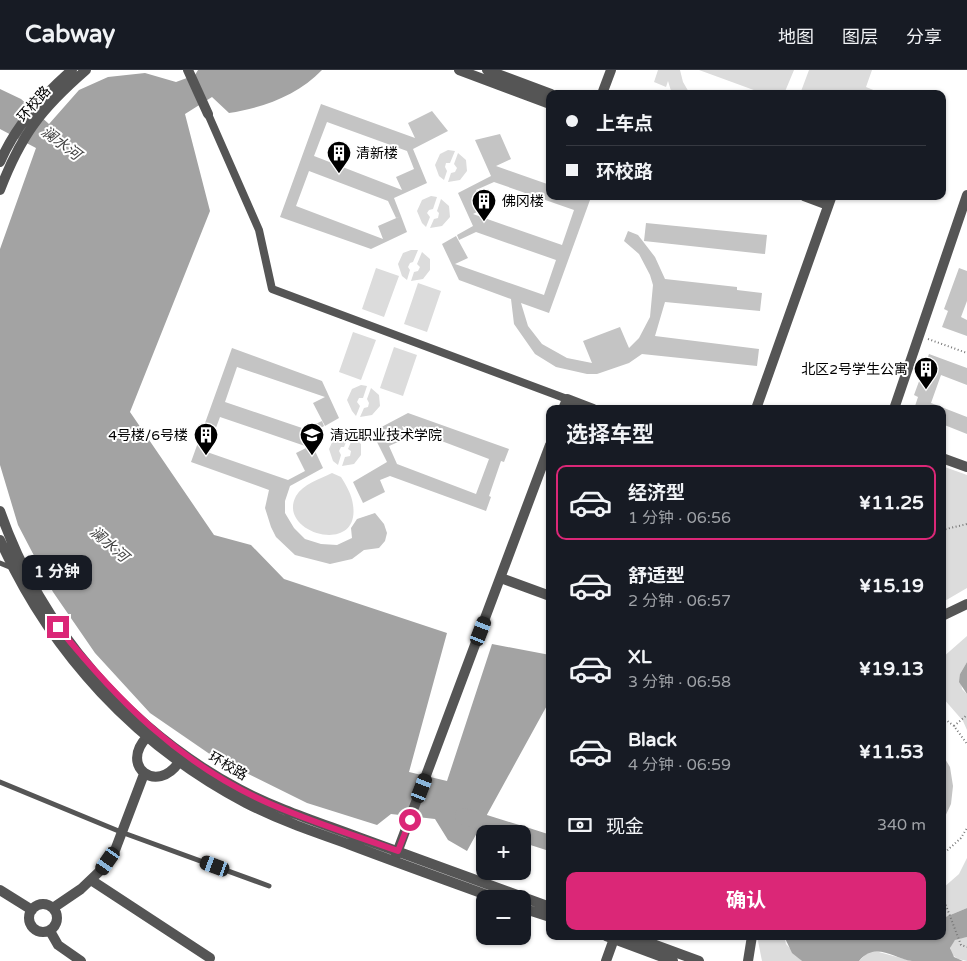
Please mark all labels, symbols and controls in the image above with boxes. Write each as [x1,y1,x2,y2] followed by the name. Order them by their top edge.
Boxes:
[25,20,115,49] text: Cabway
[778,26,814,48] text: 地图
[842,26,878,48] text: 图层
[906,26,942,48] text: 分享
[14,83,54,125] street label: 环校路
[596,113,653,135] text: 上车点
[38,122,87,166] water label: 澜水河
[326,140,352,174] building icon: 清新楼
[356,145,398,162] place label: 清新楼
[596,161,653,183] text: 环校路
[471,188,497,222] building icon: 佛冈楼
[502,193,544,210] place label: 佛冈楼
[913,356,939,390] building icon: 北区2号学生公寓
[801,361,908,378] place label: 北区2号学生公寓
[193,422,219,456] building icon: 4号楼/6号楼
[299,422,325,456] school or university icon: 清远职业技术学院
[566,422,654,448] text: 选择车型
[108,427,188,444] place label: 4号楼/6号楼
[330,427,442,444] place label: 清远职业技术学院
[568,480,613,525] icon: car
[628,482,685,504] text: 经济型
[859,492,924,514] text: ¥11.25
[628,508,731,528] text: 1 分钟 · 06:56
[86,522,134,568] water label: 澜水河
[23,554,93,590] callout: 1 分钟
[34,562,80,582] text: 1 分钟
[568,563,613,608] icon: car
[628,565,685,587] text: 舒适型
[859,575,924,597] text: ¥15.19
[628,591,731,611] text: 2 分钟 · 06:57
[468,614,493,648] car
[47,616,69,638] route end
[568,646,613,691] icon: car
[628,646,652,668] text: XL
[859,658,924,680] text: ¥19.13
[628,672,731,692] text: 3 分钟 · 06:58
[568,729,613,774] icon: car
[628,729,677,751] text: Black
[859,741,924,763] text: ¥11.53
[206,748,250,784] street label: 环校路
[628,755,731,775] text: 4 分钟 · 06:59
[409,771,434,805] car
[399,809,421,831] route start
[566,811,594,839] icon: cash
[877,815,926,835] text: 340 m
[606,816,644,838] text: 现金
[476,825,531,945] map controls
[476,825,531,880] button: +
[93,844,122,878] car
[198,854,231,878] car
[566,872,926,930] button: 确认
[476,890,531,945] button: −

